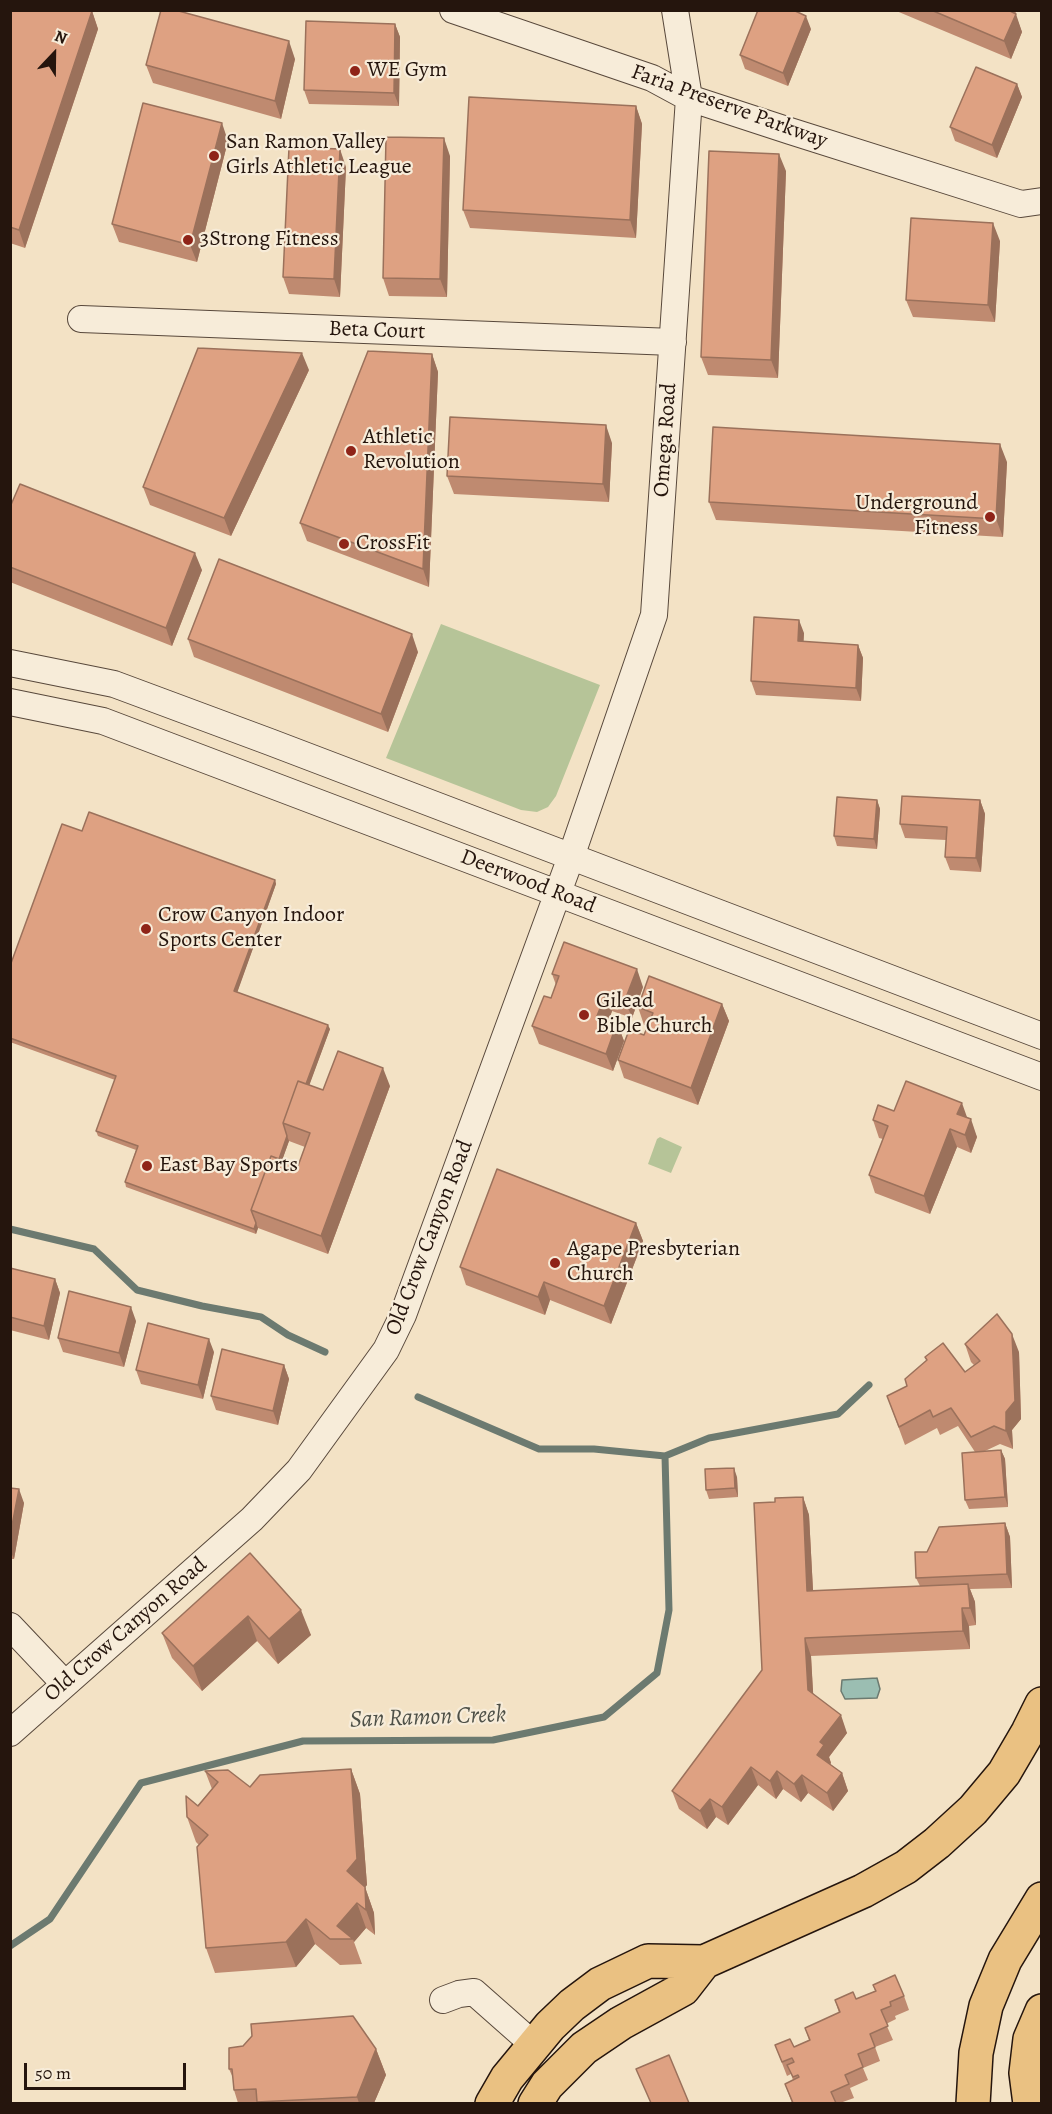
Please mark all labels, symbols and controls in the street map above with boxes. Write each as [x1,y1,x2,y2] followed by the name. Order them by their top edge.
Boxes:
[24,24,84,84] north arrow
[51,25,70,50] text: N
[367,58,447,84] place label: WE Gym
[627,59,831,155] street label: Faria Preserve Parkway
[348,64,362,78] marker: WE Gym
[226,130,412,182] place label: San Ramon Valley Girls Athletic League
[207,149,221,163] marker: San Ramon Valley Girls Athletic League
[200,227,339,253] place label: 3Strong Fitness
[181,233,195,247] marker: 3Strong Fitness
[328,316,426,346] street label: Beta Court
[649,382,683,498] street label: Omega Road
[363,425,460,476] place label: Athletic Revolution
[344,444,358,458] marker: Athletic Revolution
[855,491,978,542] place label: Underground Fitness
[983,510,997,524] marker: Underground Fitness
[356,531,430,557] place label: CrossFit
[337,537,351,551] marker: CrossFit
[457,844,599,920] street label: Deerwood Road
[158,903,344,954] place label: Crow Canyon Indoor Sports Center
[139,922,153,936] marker: Crow Canyon Indoor Sports Center
[596,989,713,1040] place label: Gilead Bible Church
[577,1008,591,1022] marker: Gilead Bible Church
[381,1137,479,1339] street label: Old Crow Canyon Road
[159,1153,298,1179] place label: East Bay Sports
[140,1159,154,1173] marker: East Bay Sports
[567,1237,740,1288] place label: Agape Presbyterian Church
[548,1256,562,1270] marker: Agape Presbyterian Church
[39,1552,213,1708] street label: Old Crow Canyon Road
[349,1701,507,1735] water label: San Ramon Creek
[27,2051,189,2089] scale bar
[35,2061,71,2085] text: 50 m

